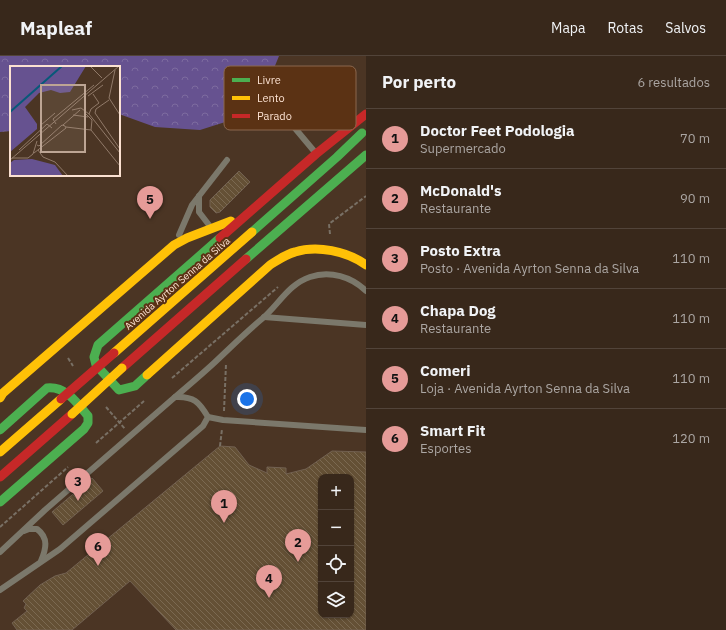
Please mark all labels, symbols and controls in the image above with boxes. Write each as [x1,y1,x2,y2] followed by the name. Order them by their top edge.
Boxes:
[20,16,92,40] text: Mapleaf
[551,19,585,37] text: Mapa
[607,19,643,37] text: Rotas
[665,19,706,37] text: Salvos
[10,66,120,176] inset map
[224,66,356,130] legend
[382,71,456,93] text: Por perto
[257,73,281,87] text: Livre
[637,74,710,91] text: 6 resultados
[257,91,285,105] text: Lento
[257,109,292,123] text: Parado
[420,121,575,140] text: Doctor Feet Podologia
[391,130,399,147] text: 1
[680,130,710,147] text: 70 m
[420,140,506,157] text: Supermercado
[420,181,502,200] text: McDonald's
[137,186,163,219] pin: 5
[391,190,399,207] text: 2
[680,190,710,207] text: 90 m
[420,200,491,217] text: Restaurante
[122,234,233,333] street label: Avenida Ayrton Senna da Silva
[420,241,501,260] text: Posto Extra
[391,250,399,267] text: 3
[672,250,710,267] text: 110 m
[420,260,639,277] text: Posto · Avenida Ayrton Senna da Silva
[420,301,496,320] text: Chapa Dog
[391,310,399,327] text: 4
[672,310,710,327] text: 110 m
[420,320,491,337] text: Restaurante
[420,361,470,380] text: Comeri
[391,370,399,387] text: 5
[672,370,710,387] text: 110 m
[420,380,630,397] text: Loja · Avenida Ayrton Senna da Silva
[237,389,257,409] your location
[420,421,486,440] text: Smart Fit
[391,430,399,447] text: 6
[672,430,710,447] text: 120 m
[420,440,472,457] text: Esportes
[65,468,91,501] pin: 3
[318,474,354,618] map controls
[318,474,354,510] button: +
[211,490,237,523] pin: 1
[318,510,354,546] button: −
[285,529,311,562] pin: 2
[85,533,111,566] pin: 6
[318,546,354,582] button: locate
[256,565,282,598] pin: 4
[318,582,354,618] button: layers

